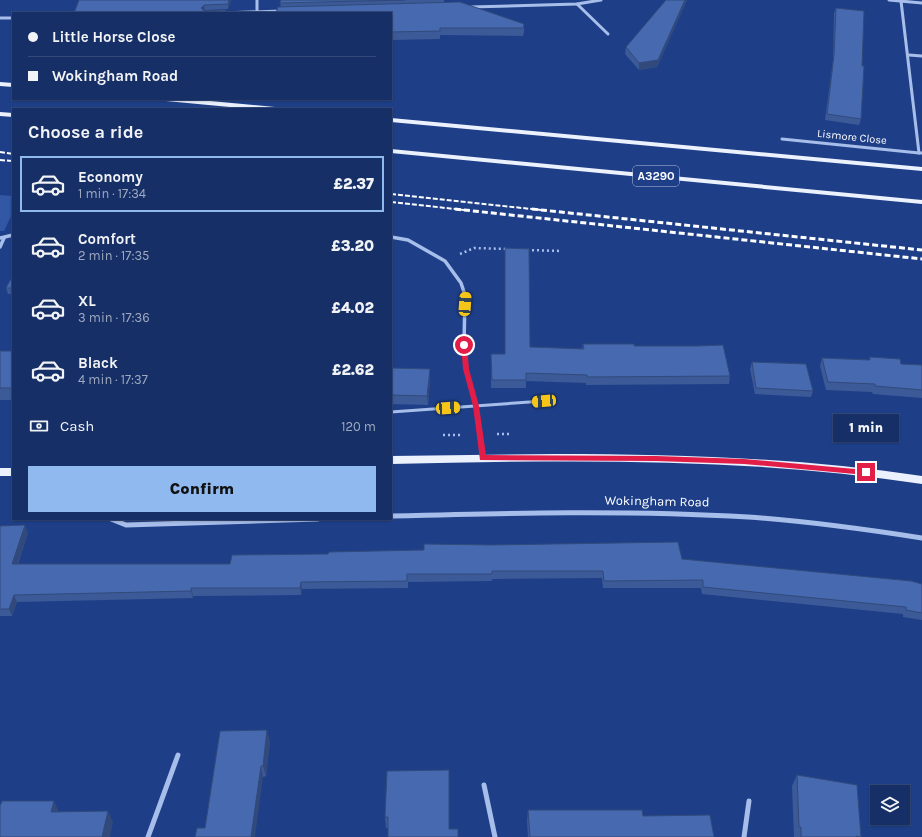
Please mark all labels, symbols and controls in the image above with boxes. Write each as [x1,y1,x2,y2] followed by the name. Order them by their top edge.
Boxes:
[52,28,176,46] text: Little Horse Close
[52,67,178,85] text: Wokingham Road
[28,121,143,143] text: Choose a ride
[817,127,888,147] street label: Lismore Close
[30,166,66,202] icon: car
[633,166,679,186] road number: A3290
[78,168,143,186] text: Economy
[333,175,374,193] text: £2.37
[78,186,146,201] text: 1 min · 17:34
[30,228,66,264] icon: car
[78,230,136,248] text: Comfort
[331,237,374,255] text: £3.20
[78,248,149,263] text: 2 min · 17:35
[30,290,66,326] icon: car
[78,292,96,310] text: XL
[458,292,472,316] car
[332,299,374,317] text: £4.02
[78,310,150,325] text: 3 min · 17:36
[455,336,473,354] route start
[30,352,66,388] icon: car
[78,354,118,372] text: Black
[332,361,374,379] text: £2.62
[78,372,148,387] text: 4 min · 17:37
[532,394,556,408] car
[436,401,460,415] car
[833,414,899,442] callout: 1 min
[28,415,50,437] icon: cash
[60,417,94,435] text: Cash
[341,419,376,434] text: 120 m
[849,420,883,435] text: 1 min
[857,463,875,481] route end
[28,466,376,512] button: Confirm
[604,493,710,509] street label: Wokingham Road
[870,785,910,825] map controls
[870,785,910,825] button: layers

